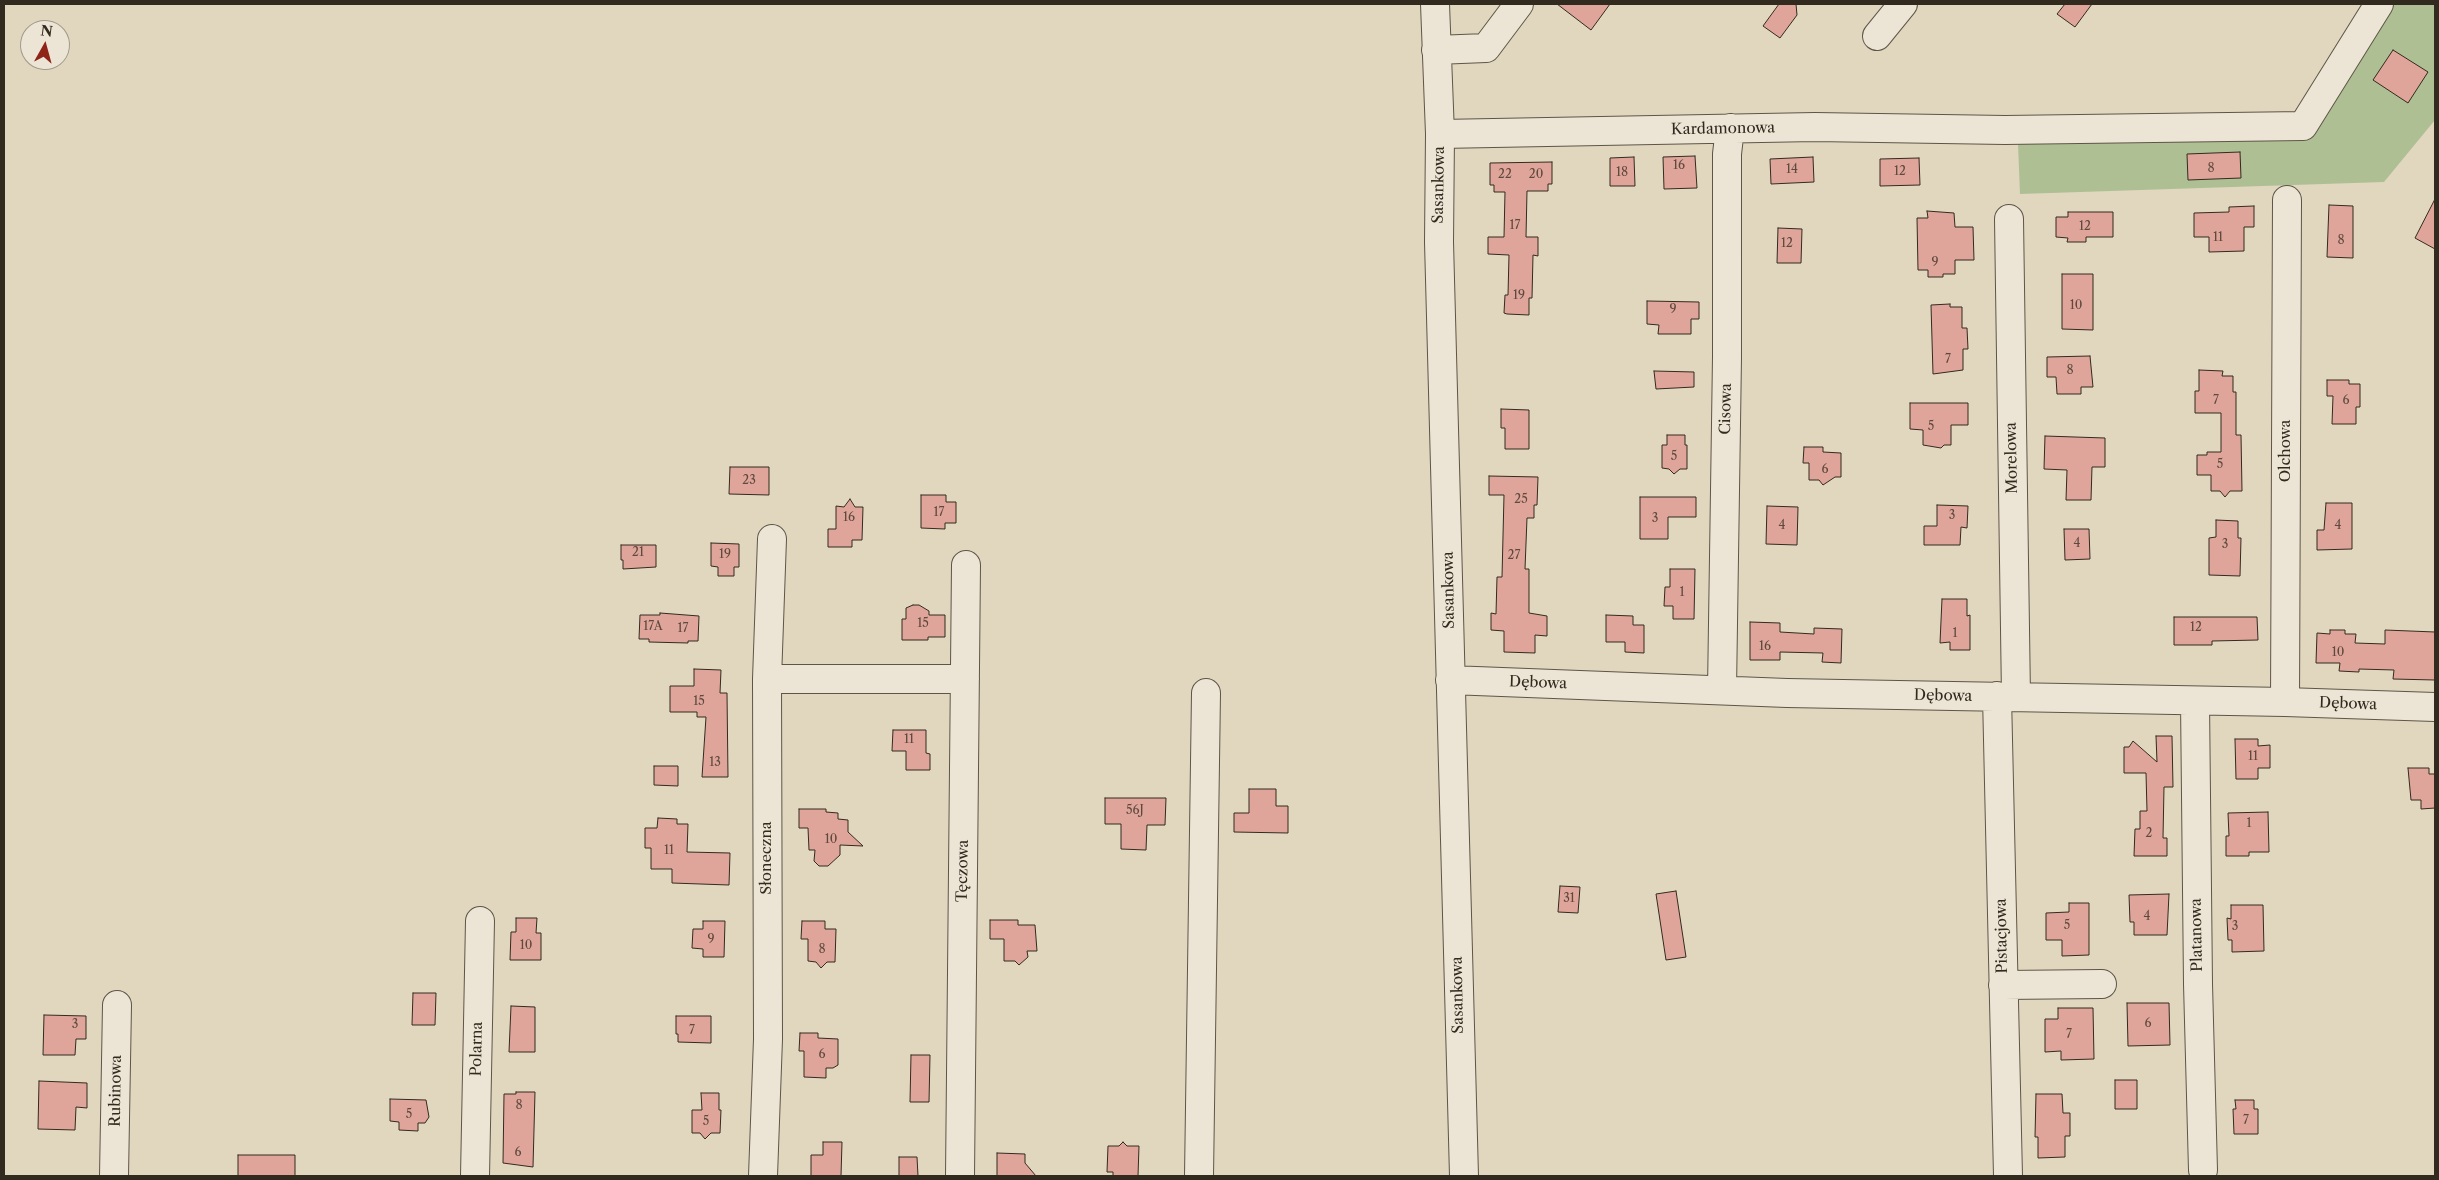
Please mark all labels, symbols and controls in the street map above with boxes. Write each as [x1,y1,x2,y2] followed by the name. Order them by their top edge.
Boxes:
[20,20,70,70] north arrow
[40,21,54,41] text: N
[1671,119,1775,139] street label: Kardamonowa
[1429,146,1449,224] street label: Sasankowa
[1673,159,1685,173] house number: 16
[2207,162,2215,176] house number: 8
[1786,163,1798,177] house number: 14
[1894,165,1906,179] house number: 12
[1616,166,1628,180] house number: 18
[1498,168,1512,182] house number: 22
[1529,168,1543,182] house number: 20
[1510,219,1520,233] house number: 17
[2079,220,2091,234] house number: 12
[2213,231,2223,245] house number: 11
[2337,234,2345,248] house number: 8
[1781,237,1793,251] house number: 12
[1931,256,1939,270] house number: 9
[1513,289,1525,303] house number: 19
[2070,299,2082,313] house number: 10
[1669,303,1677,317] house number: 9
[1945,353,1951,367] house number: 7
[2066,364,2074,378] house number: 8
[1717,383,1735,435] street label: Cisowa
[2213,394,2219,408] house number: 7
[2342,394,2350,408] house number: 6
[1928,420,1934,434] house number: 5
[2277,420,2295,482] street label: Olchowa
[2002,422,2022,494] street label: Morelowa
[1671,450,1677,464] house number: 5
[2217,458,2223,472] house number: 5
[1821,463,1829,477] house number: 6
[742,474,756,488] house number: 23
[1514,493,1528,507] house number: 25
[934,506,944,520] house number: 17
[1949,509,1955,523] house number: 3
[843,511,855,525] house number: 16
[1652,512,1658,526] house number: 3
[1779,519,1785,533] house number: 4
[2335,519,2341,533] house number: 4
[2074,537,2080,551] house number: 4
[2222,538,2228,552] house number: 3
[632,546,644,560] house number: 21
[719,548,731,562] house number: 19
[1508,549,1520,563] house number: 27
[1439,551,1459,629] street label: Sasankowa
[1679,586,1685,600] house number: 1
[917,617,929,631] house number: 15
[643,620,663,634] house number: 17A
[2190,621,2202,635] house number: 12
[678,622,688,636] house number: 17
[1952,627,1958,641] house number: 1
[1759,640,1771,654] house number: 16
[2332,646,2344,660] house number: 10
[1509,673,1567,693] street label: Dębowa
[1914,686,1972,706] street label: Dębowa
[2319,694,2377,714] street label: Dębowa
[693,695,705,709] house number: 15
[904,733,914,747] house number: 11
[2248,750,2258,764] house number: 11
[709,756,721,770] house number: 13
[1126,804,1144,818] house number: 56J
[2246,817,2252,831] house number: 1
[758,821,776,895] street label: Słoneczna
[2146,827,2152,841] house number: 2
[825,833,837,847] house number: 10
[953,840,973,902] street label: Tęczowa
[664,844,674,858] house number: 11
[1563,892,1575,906] house number: 31
[1992,898,2012,974] street label: Pistacjowa
[2187,898,2207,972] street label: Platanowa
[2144,910,2150,924] house number: 4
[2064,919,2070,933] house number: 5
[2232,920,2238,934] house number: 3
[707,933,715,947] house number: 9
[520,939,532,953] house number: 10
[818,943,826,957] house number: 8
[1448,956,1468,1034] street label: Sasankowa
[2144,1017,2152,1031] house number: 6
[72,1018,78,1032] house number: 3
[468,1021,486,1077] street label: Polarna
[689,1024,695,1038] house number: 7
[2066,1028,2072,1042] house number: 7
[818,1048,826,1062] house number: 6
[106,1055,126,1127] street label: Rubinowa
[515,1099,523,1113] house number: 8
[406,1108,412,1122] house number: 5
[2243,1114,2249,1128] house number: 7
[703,1115,709,1129] house number: 5
[514,1146,522,1160] house number: 6

